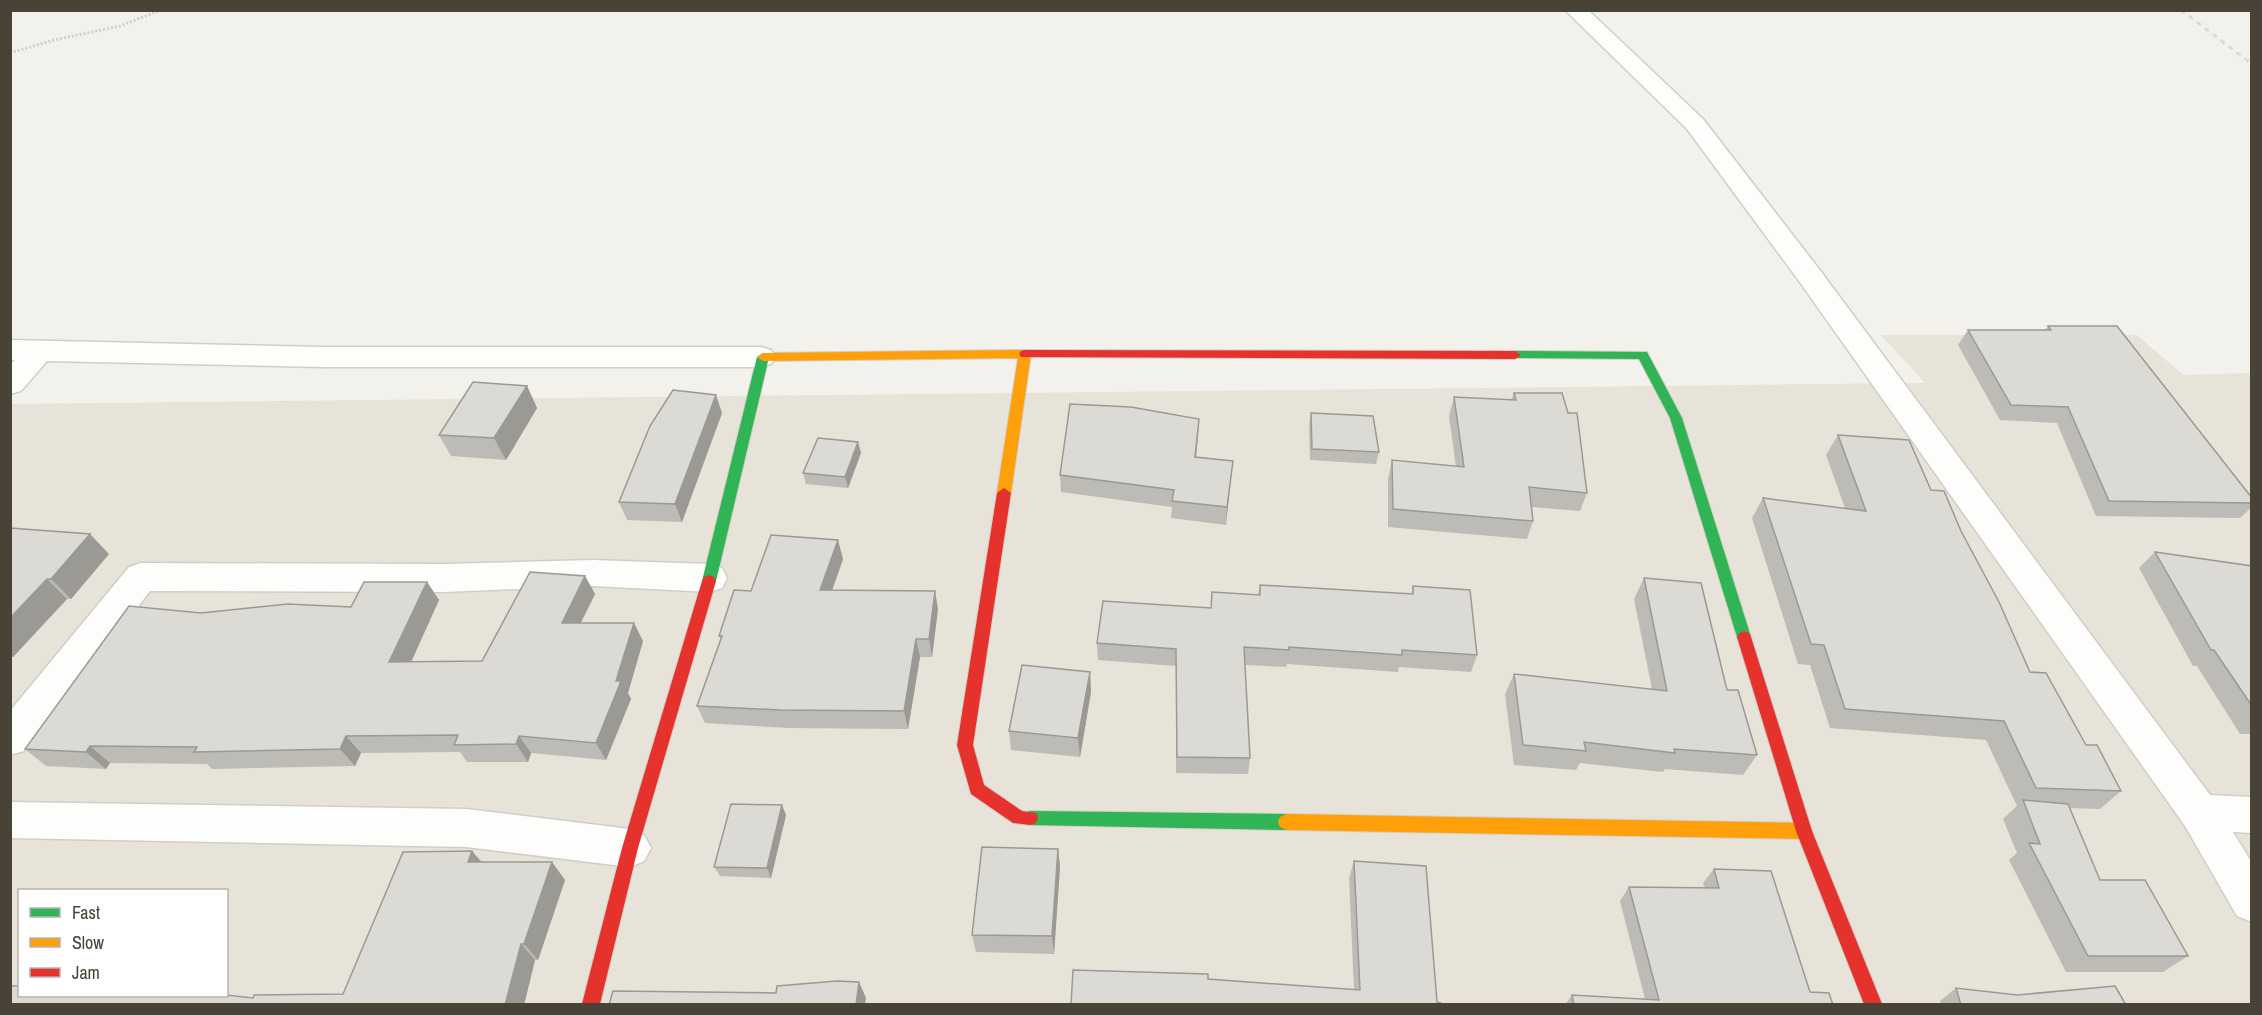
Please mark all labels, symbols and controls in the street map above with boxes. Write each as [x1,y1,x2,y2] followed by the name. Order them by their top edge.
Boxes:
[18,889,228,997] legend
[72,900,100,925] text: Fast
[72,930,104,955] text: Slow
[72,960,100,985] text: Jam

